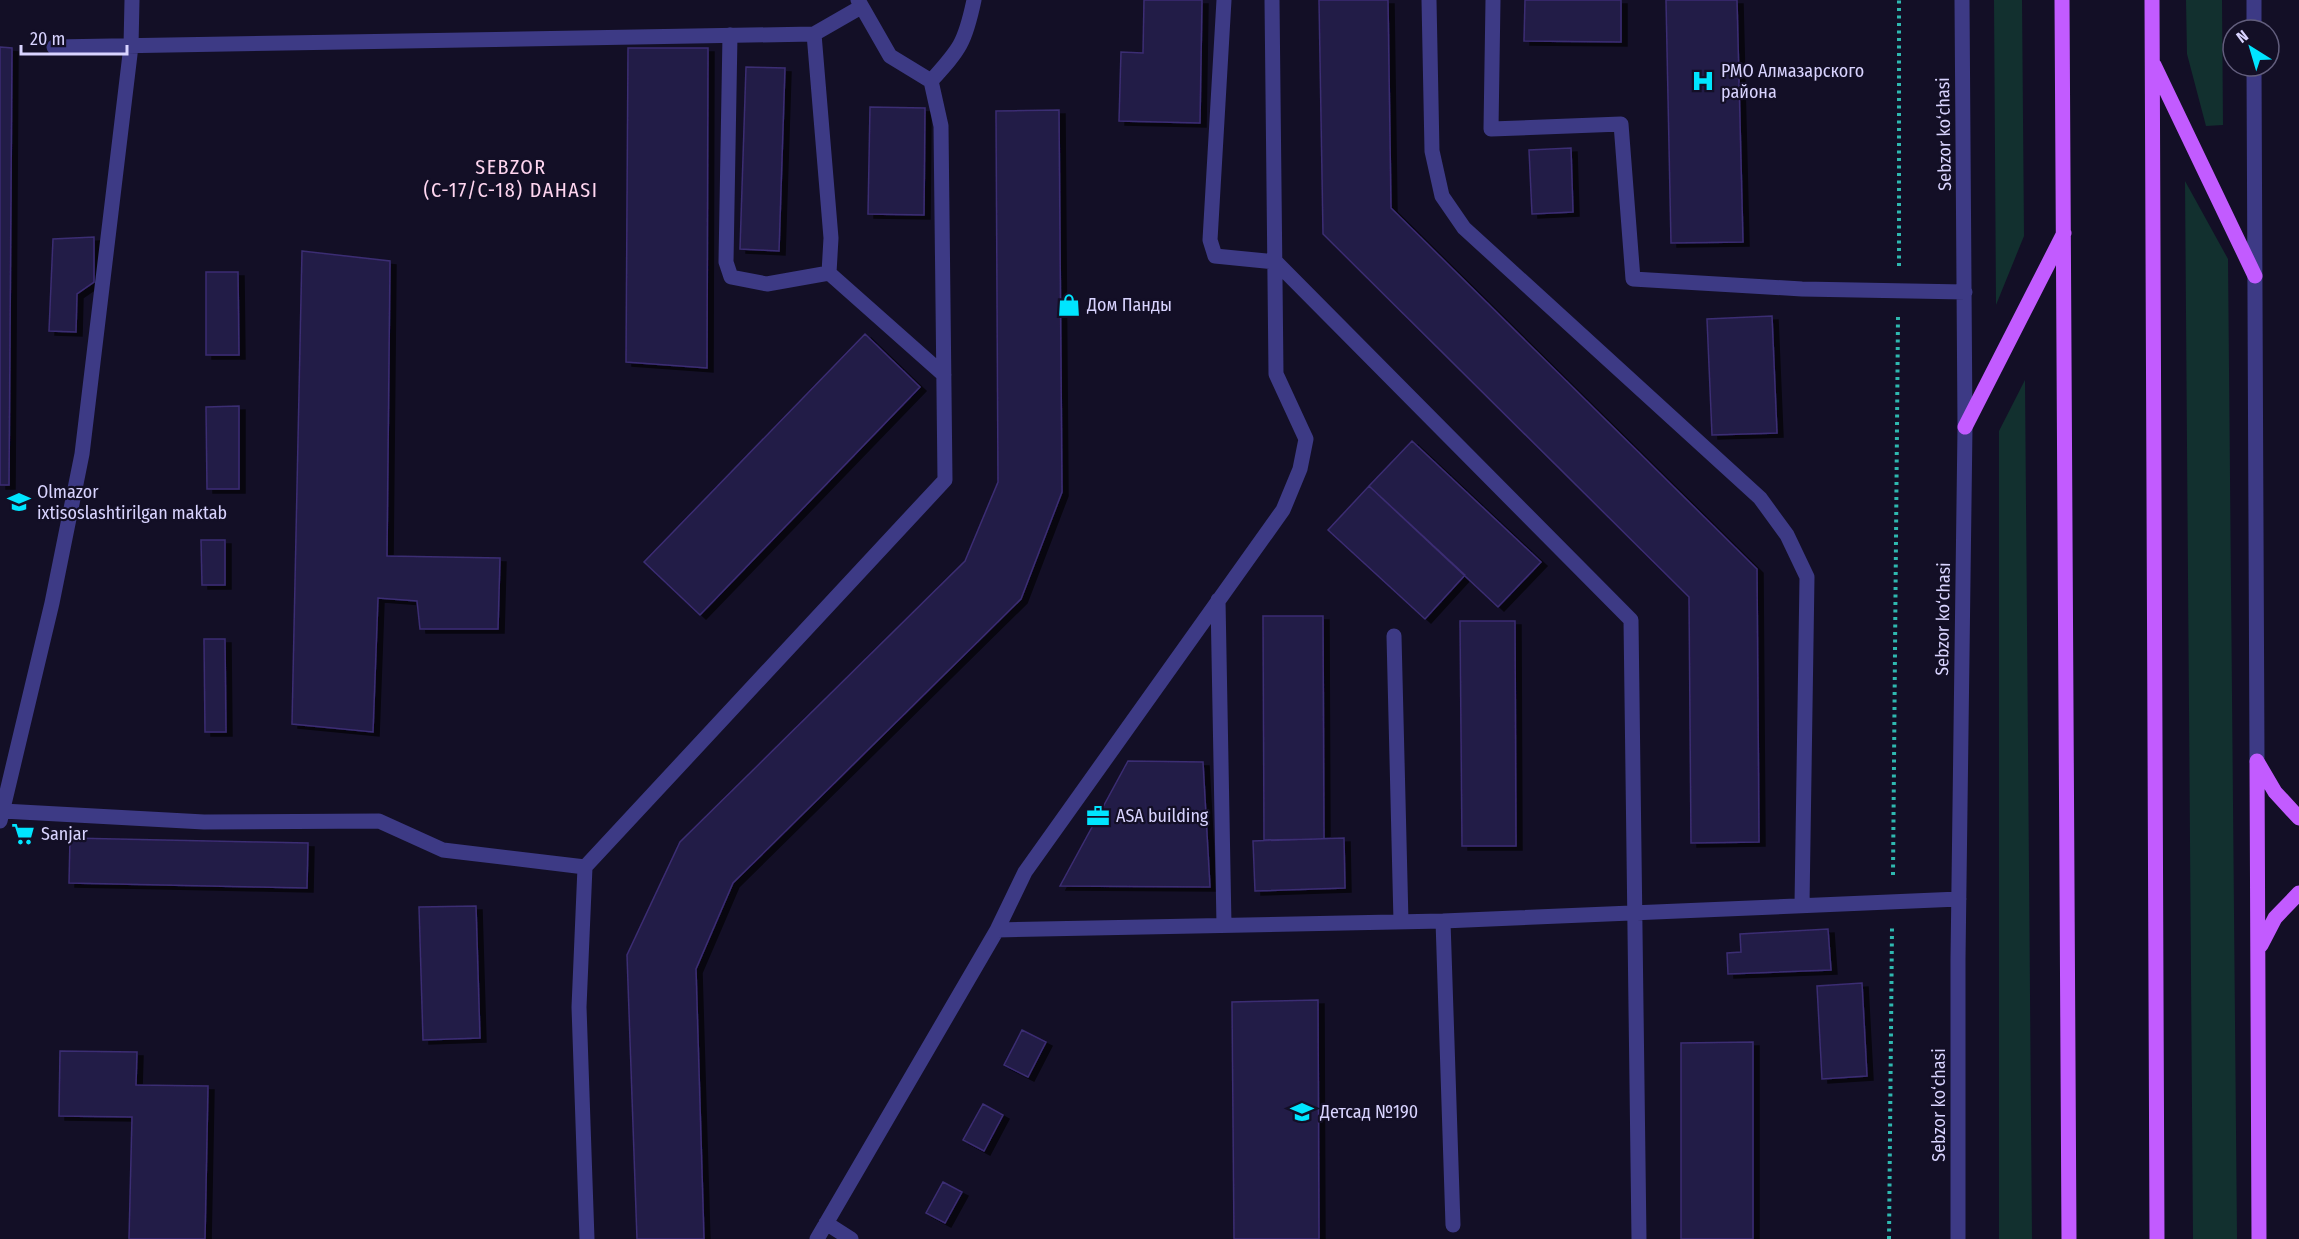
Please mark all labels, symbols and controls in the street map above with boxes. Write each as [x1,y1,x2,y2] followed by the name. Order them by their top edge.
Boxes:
[21,18,128,56] scale bar
[2221,18,2281,78] north arrow
[2233,26,2252,47] text: N
[30,28,65,50] text: 20 m
[1721,60,1864,103] place label: РМО Алмазарского района
[1690,68,1716,94] hospital icon: РМО Алмазарского района
[1932,77,1956,191] street label: Sebzor ko‘chasi
[424,155,598,202] district label: SEBZOR (C-17/C-18) DAHASI
[1056,292,1082,318] shop icon: Дом Панды
[1086,294,1172,316] place label: Дом Панды
[37,481,227,524] place label: Olmazor ixtisoslashtirilgan maktab
[6,489,32,515] school or university icon: Olmazor ixtisoslashtirilgan maktab
[1931,562,1955,676] street label: Sebzor ko‘chasi
[1085,803,1111,829] office icon: ASA building
[1116,805,1209,827] place label: ASA building
[10,821,36,847] supermarket icon: Sanjar
[41,823,89,845] place label: Sanjar
[1928,1048,1950,1162] street label: Sebzor ko‘chasi
[1289,1099,1315,1125] school or university icon: Детсад №190
[1319,1101,1418,1123] place label: Детсад №190

